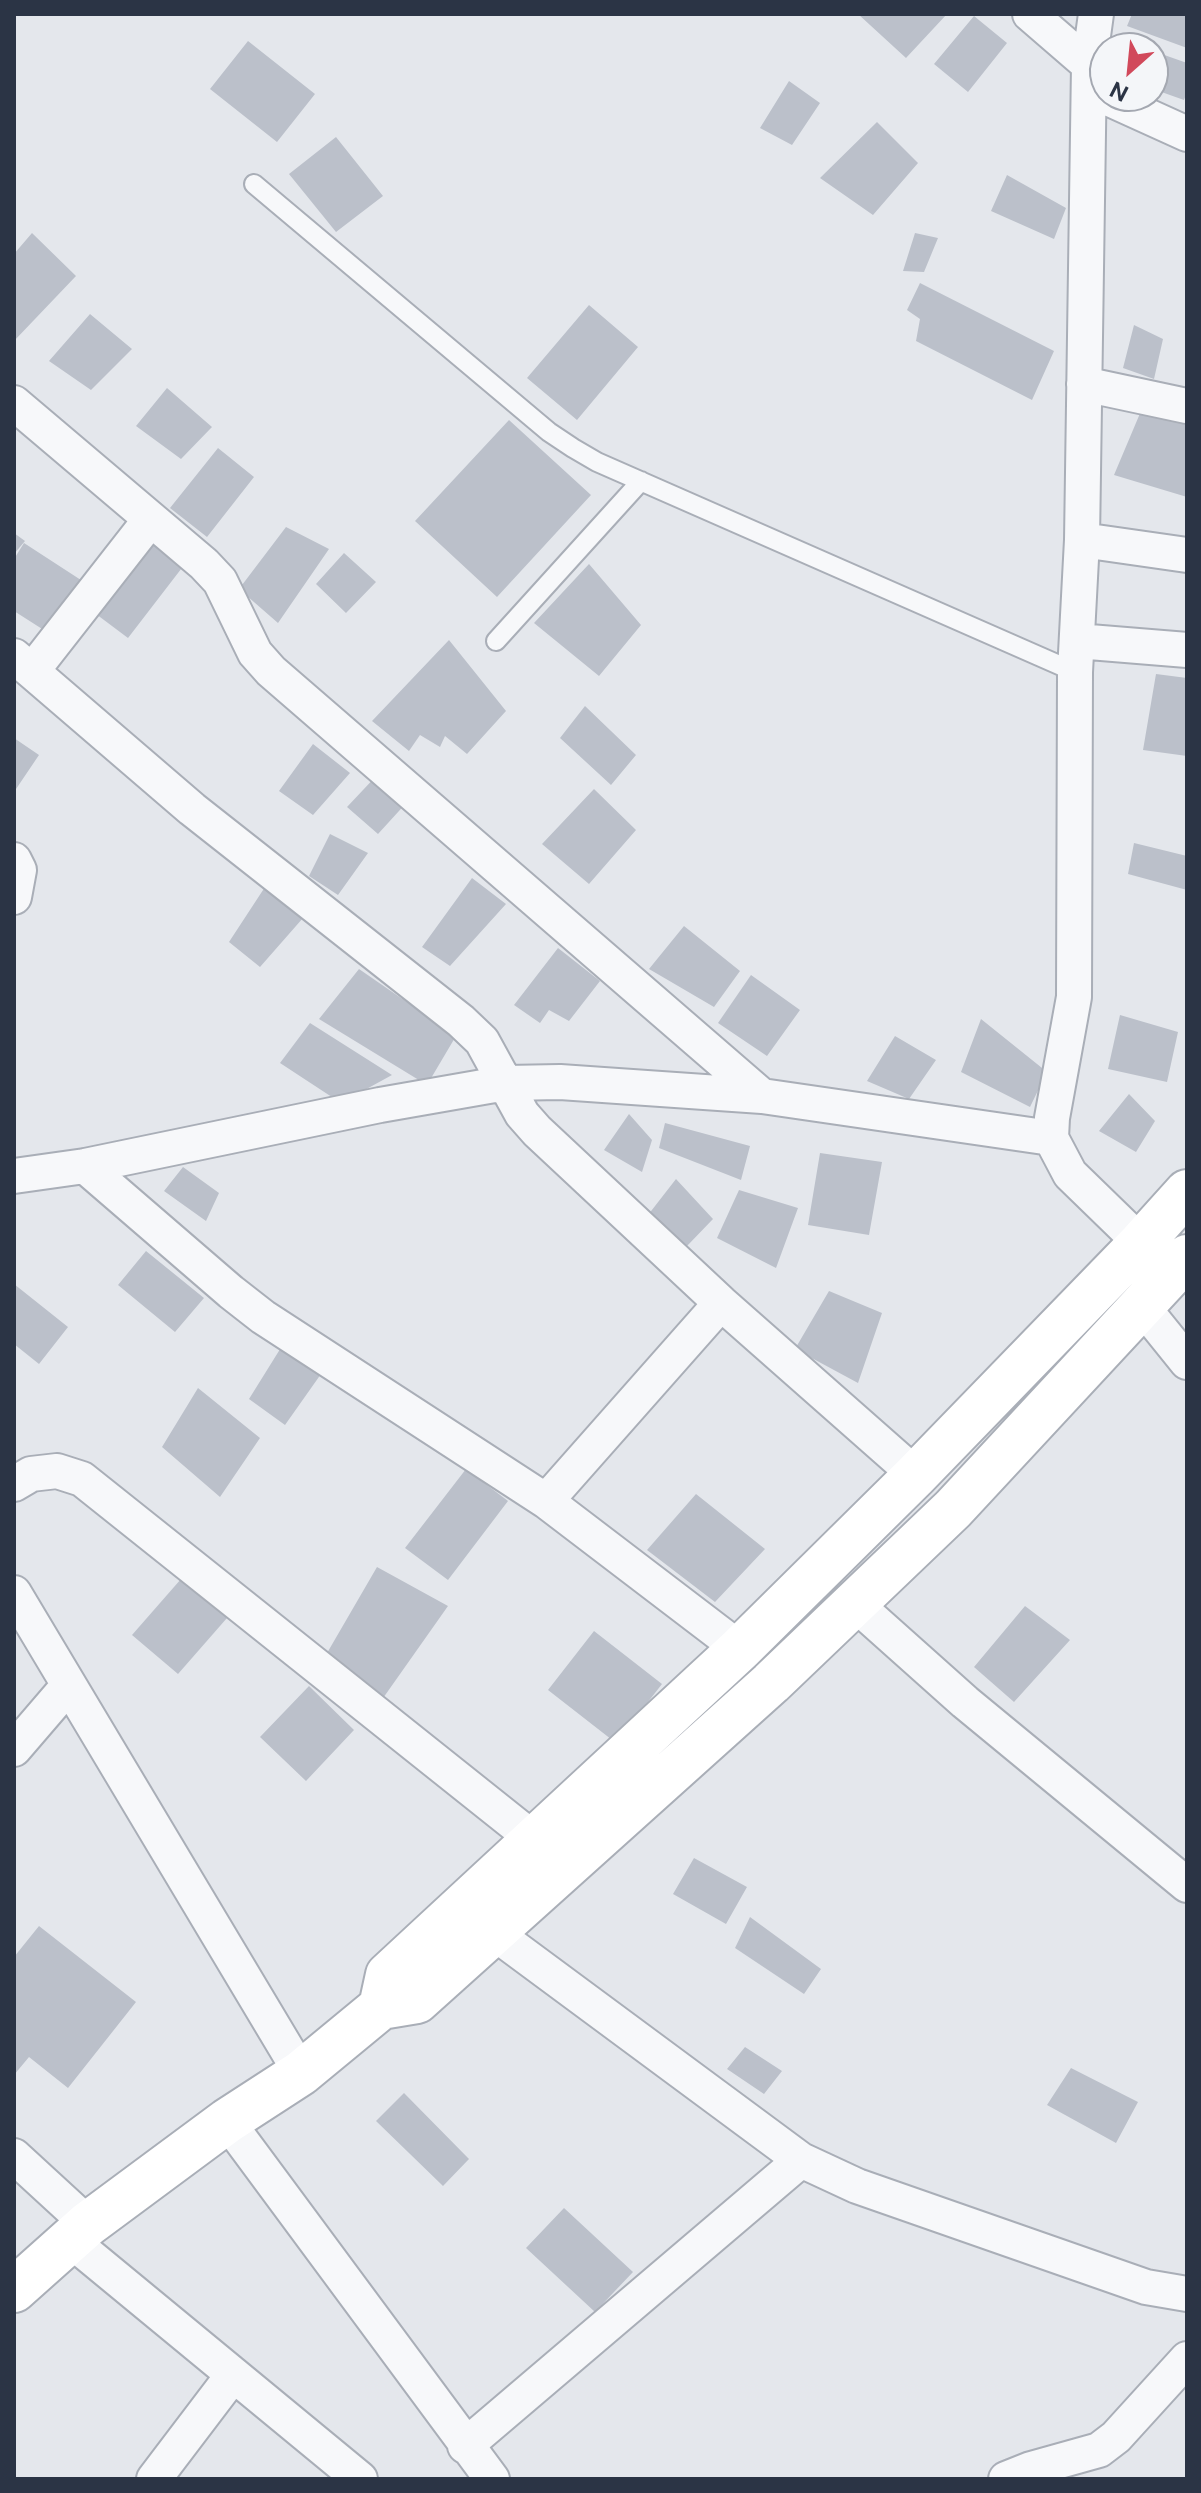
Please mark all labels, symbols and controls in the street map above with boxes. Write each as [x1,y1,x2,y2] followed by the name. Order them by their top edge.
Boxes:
[1089,32,1169,112] north arrow
[1105,76,1133,107] text: N

